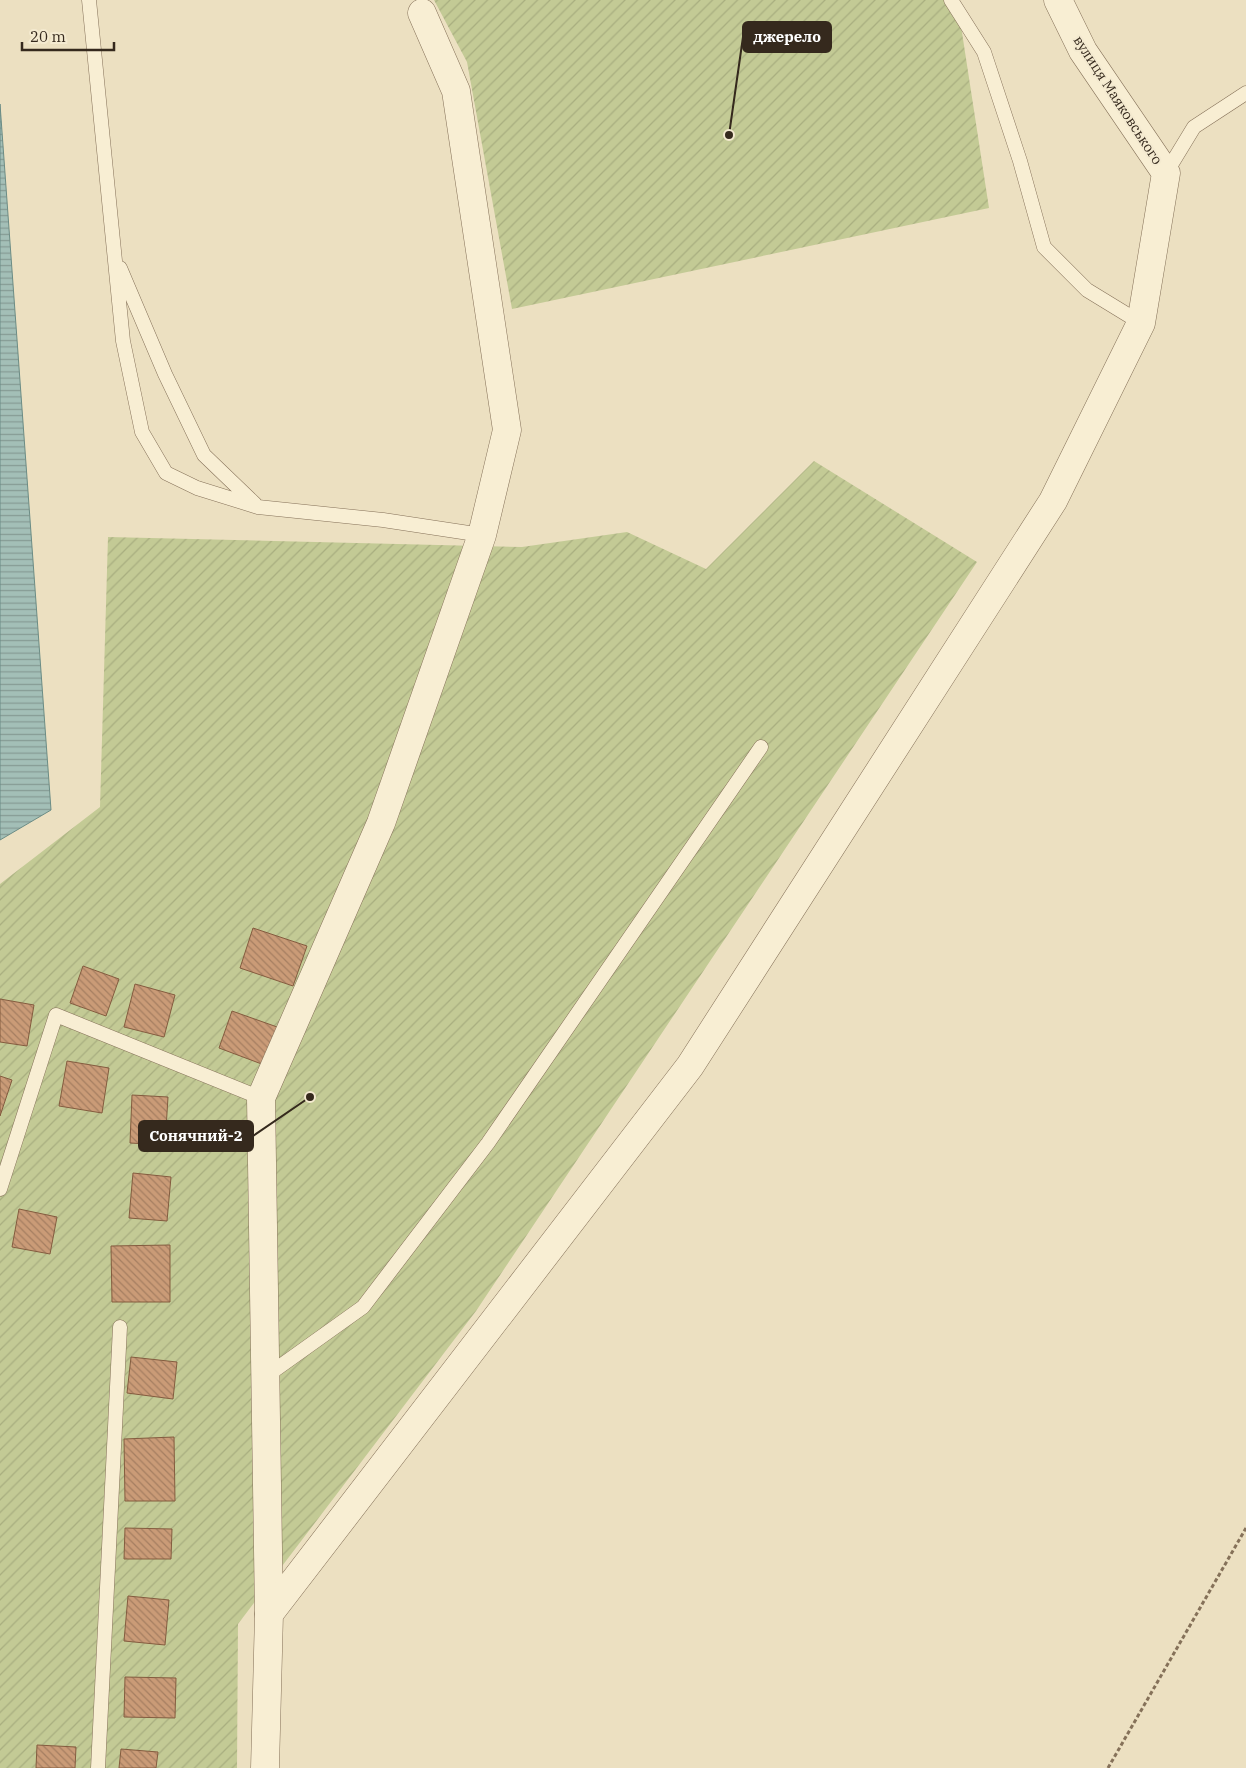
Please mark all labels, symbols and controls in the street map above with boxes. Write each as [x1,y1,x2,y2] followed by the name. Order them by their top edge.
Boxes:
[22,20,115,52] scale bar
[743,22,831,52] callout: джерело
[30,27,66,46] text: 20 m
[753,27,821,46] text: джерело
[1070,32,1166,168] street label: вулиця Маяковського
[139,1121,253,1151] callout: Сонячний-2
[149,1126,243,1145] text: Сонячний-2

